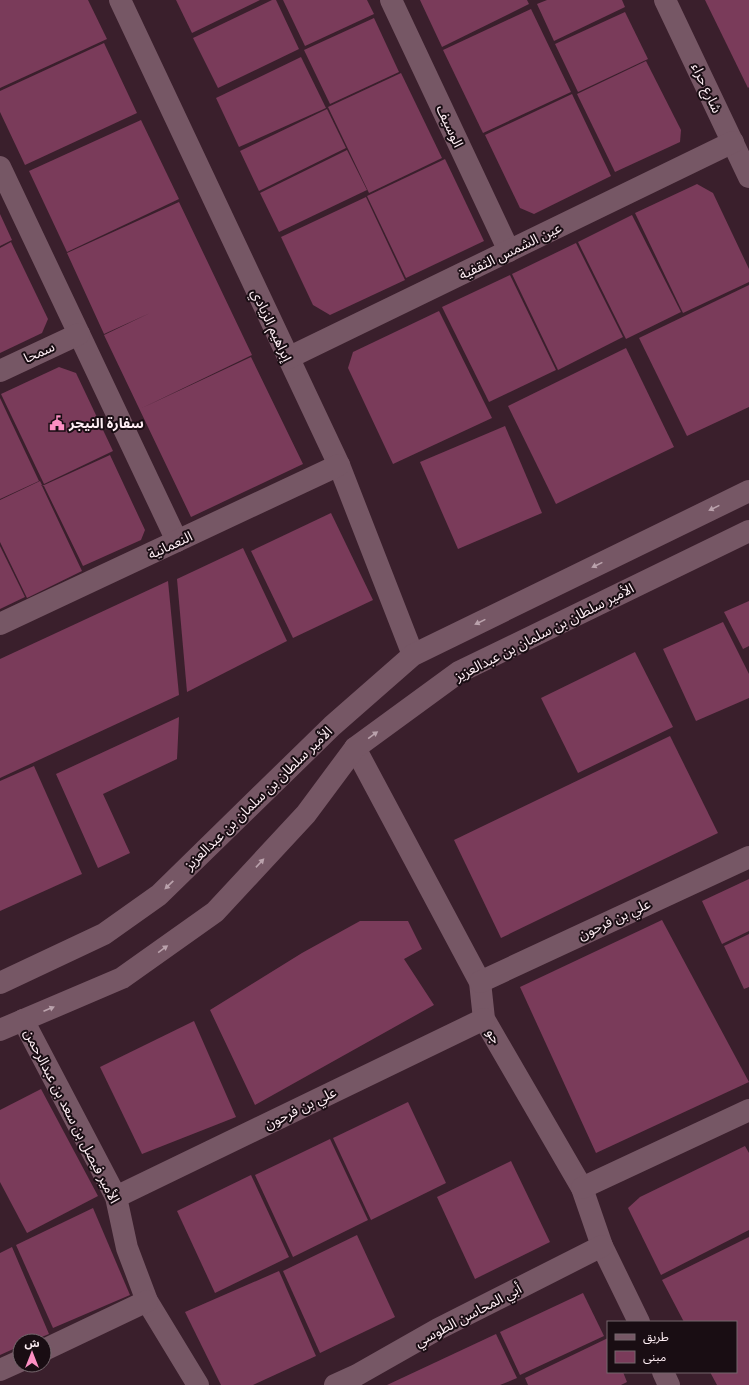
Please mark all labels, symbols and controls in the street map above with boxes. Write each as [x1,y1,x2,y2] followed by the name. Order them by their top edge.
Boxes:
[686,60,726,117] street label: شارع حراء
[432,102,467,150] street label: الوسيف
[456,219,564,284] street label: عين الشمس الثقفية
[245,286,296,366] street label: إبراهيم الزيادي
[21,338,57,367] street label: سمحا
[48,414,66,432] public building icon: سفارة النيجر
[68,415,144,432] place label: سفارة النيجر
[708,505,720,511] one-way arrow
[145,528,195,563] street label: النعمانية
[591,562,603,568] one-way arrow
[451,580,637,686] street label: الأمير سلطان بن سلمان بن عبدالعزيز
[474,619,486,625] one-way arrow
[180,723,336,874] street label: الأمير سلطان بن سلمان بن عبدالعزيز
[368,731,379,739] one-way arrow
[255,859,264,868] one-way arrow
[164,880,174,890] one-way arrow
[575,895,654,946] street label: علي بن فرحون
[158,945,168,953] one-way arrow
[43,1006,54,1012] one-way arrow
[20,1026,123,1206] street label: الأمير فيصل بن سعد بن عبدالرحمن
[482,1026,505,1047] street label: جو
[261,1084,340,1135] street label: علي بن فرحون
[412,1279,526,1353] street label: أبي المحاسن الطوسي
[607,1321,737,1373] legend
[643,1330,669,1345] text: طريق
[12,1333,52,1373] north arrow
[24,1337,40,1350] text: ش
[643,1350,666,1364] text: مبنى

